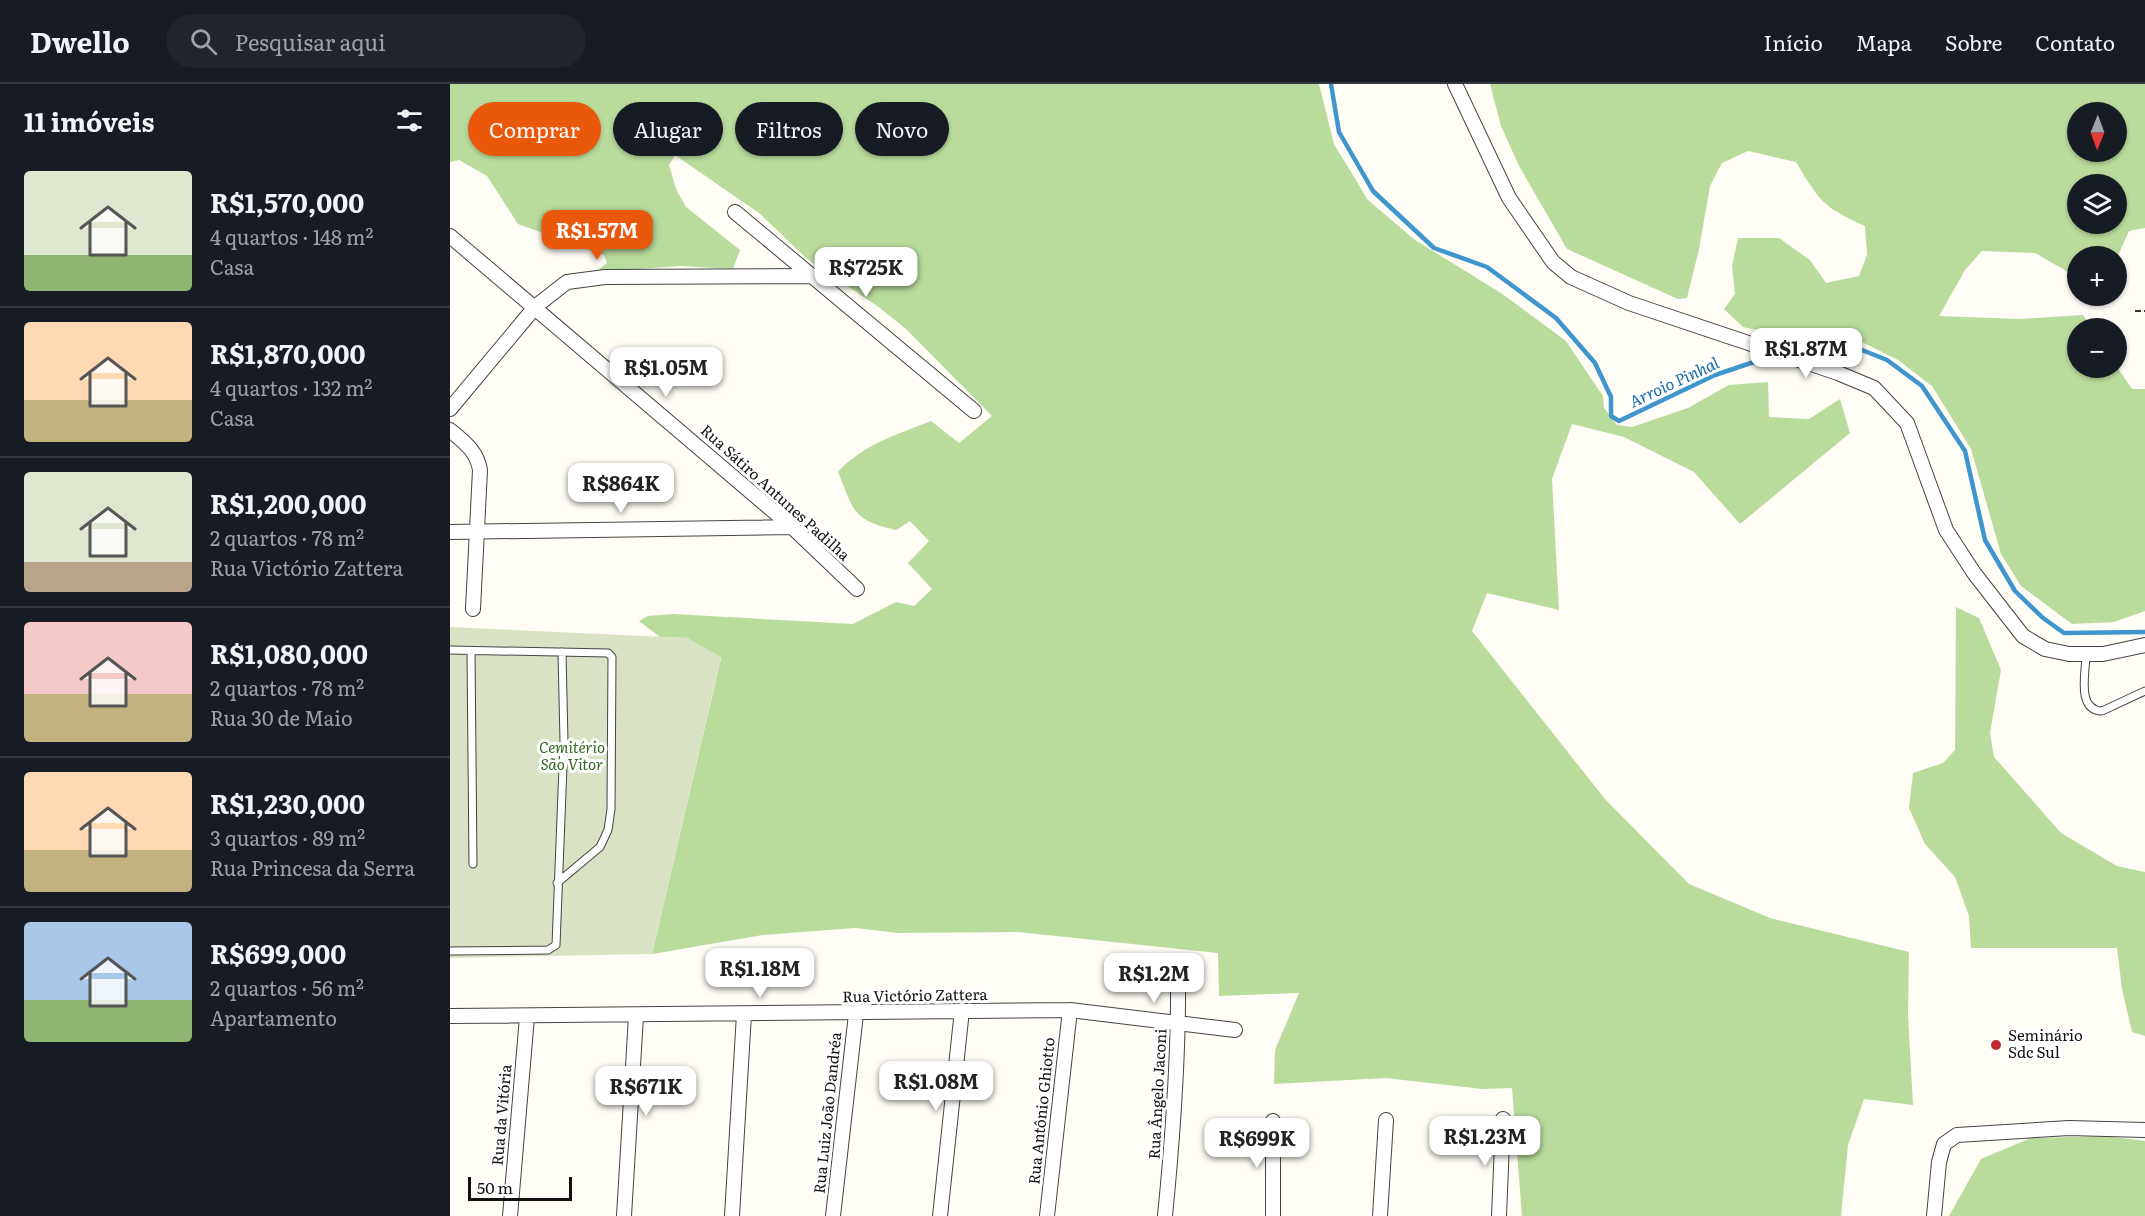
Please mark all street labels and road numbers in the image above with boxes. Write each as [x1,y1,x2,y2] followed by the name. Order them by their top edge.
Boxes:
[696,418,856,566] street label: Rua Sátiro Antunes Padilha
[842,982,989,1007] street label: Rua Victório Zattera
[1142,1028,1171,1160] street label: Rua Ângelo Jaconi
[807,1030,847,1195] street label: Rua Luiz João Dandréa
[1021,1036,1060,1186] street label: Rua Antônio Ghiotto
[485,1063,516,1166] street label: Rua da Vitória

